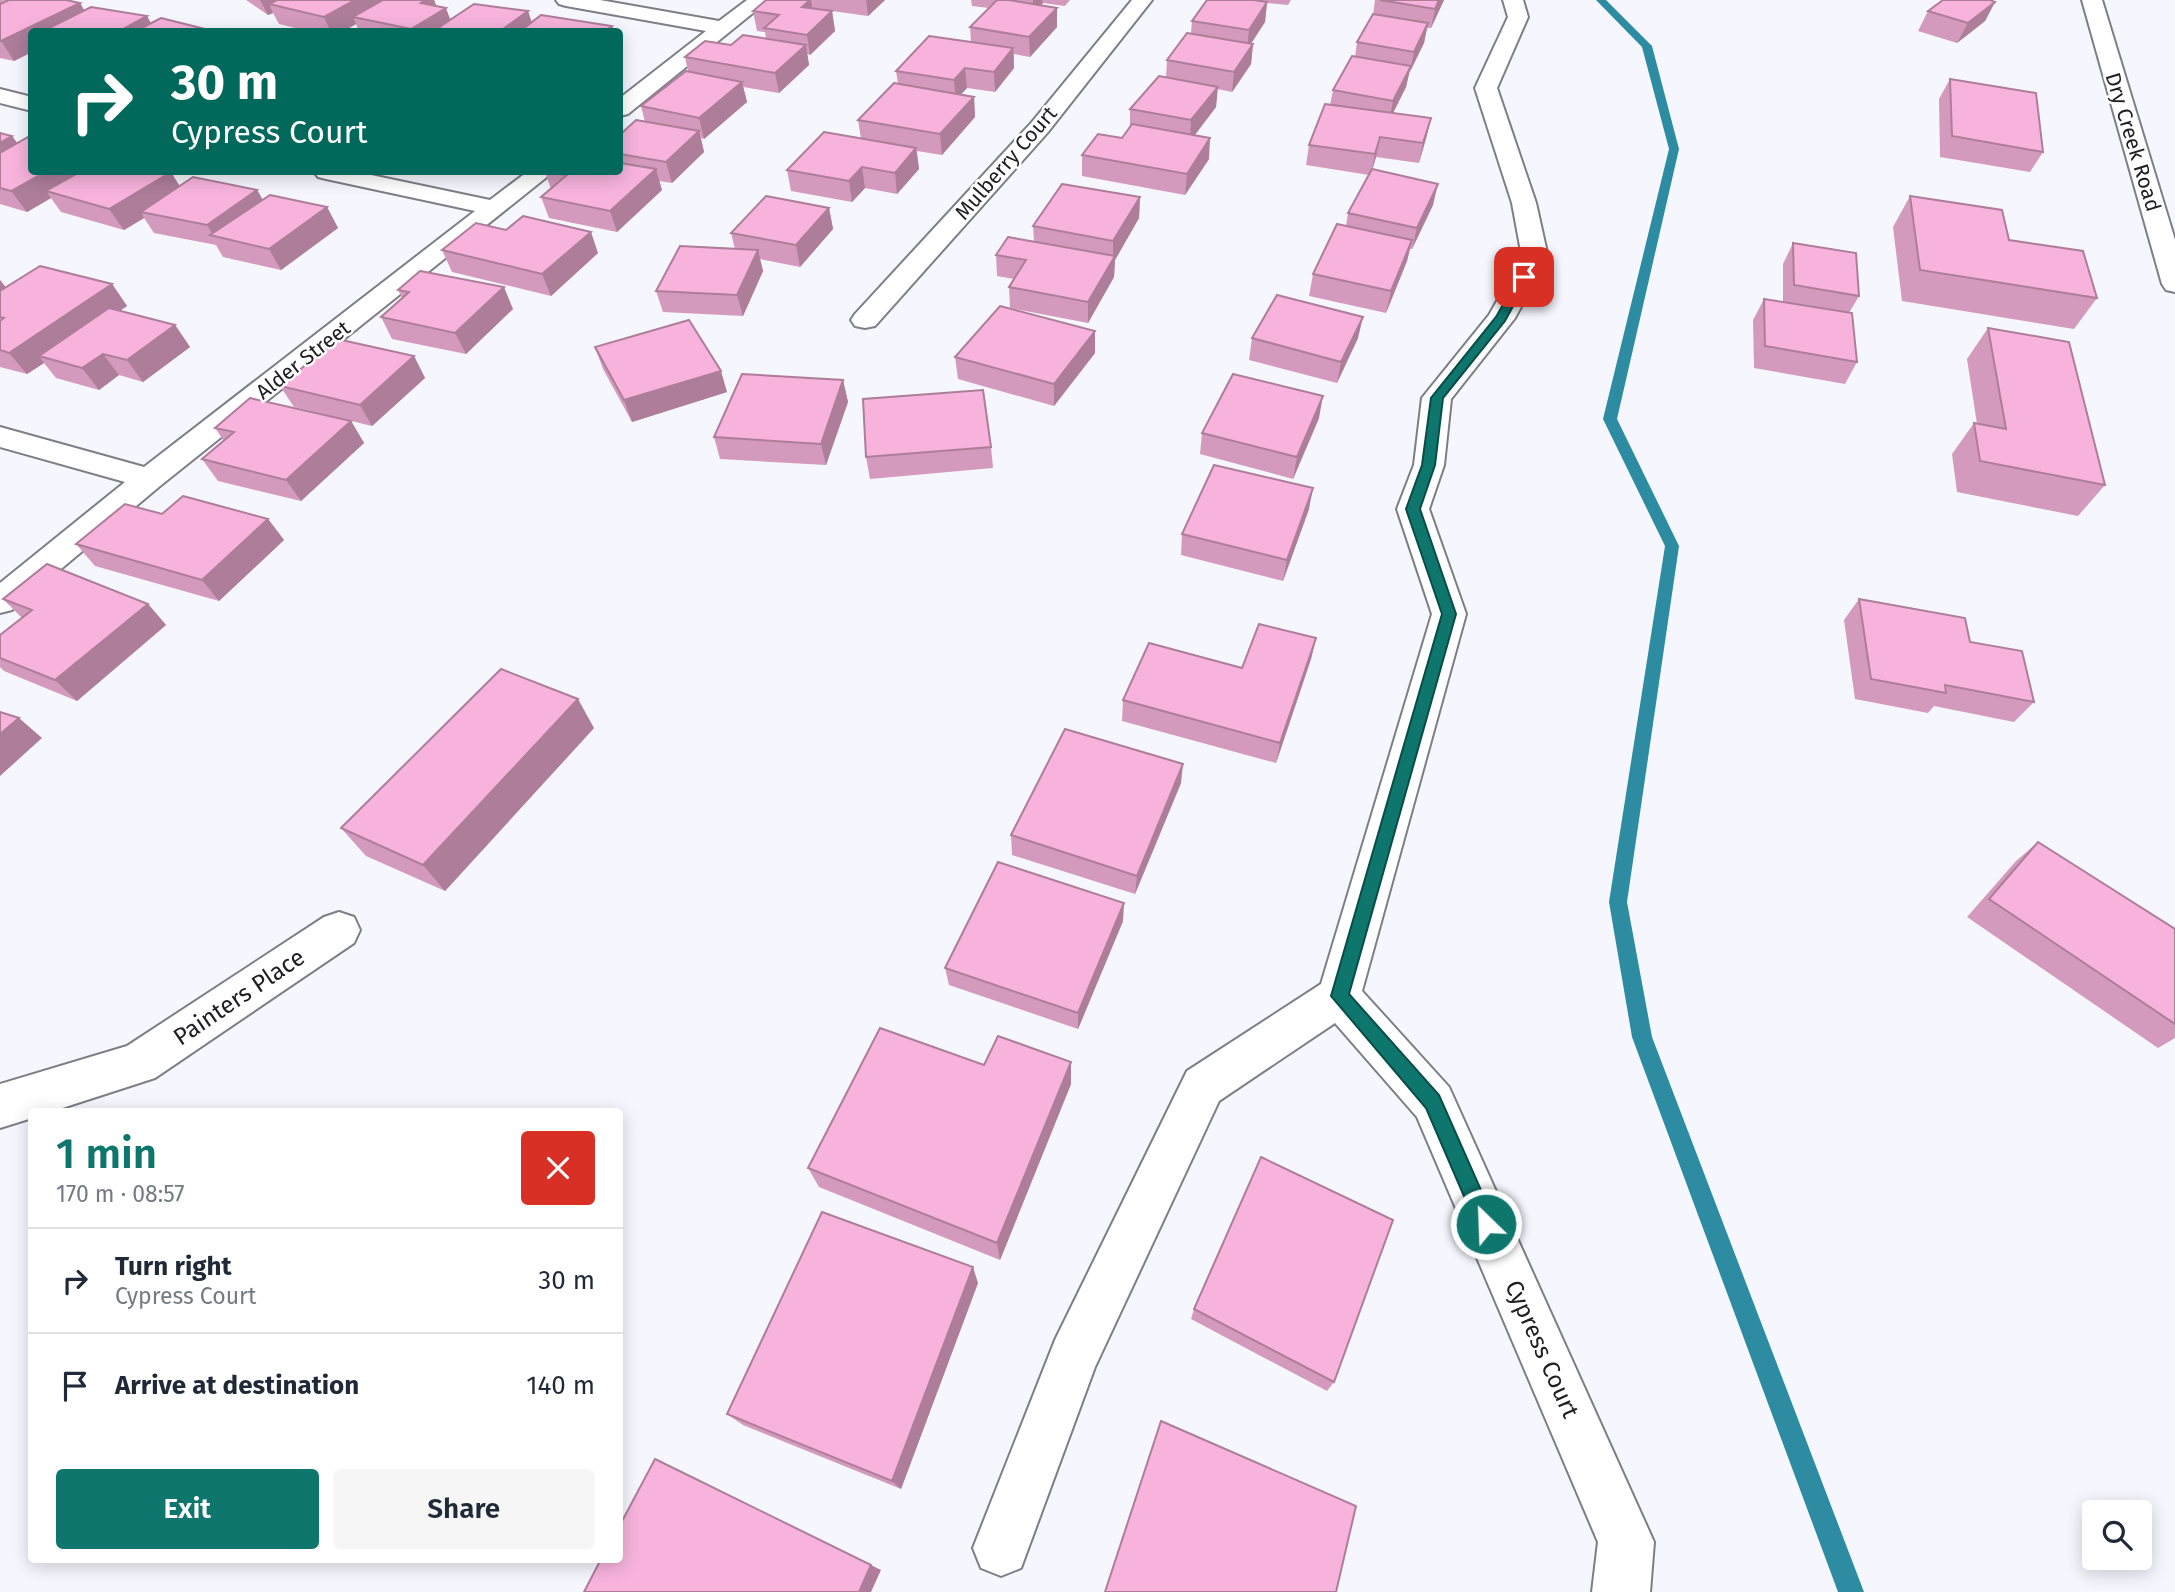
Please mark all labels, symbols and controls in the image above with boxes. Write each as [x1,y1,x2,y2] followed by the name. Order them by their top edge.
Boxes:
[171,53,278,112] text: 30 m
[56,56,147,147] icon: right
[2100,69,2166,215] street label: Dry Creek Road
[950,100,1063,225] street label: Mulberry Court
[171,113,367,151] text: Cypress Court
[1494,247,1554,307] pin
[1505,258,1543,296] icon: arrive
[251,315,356,405] street label: Alder Street
[168,943,310,1051] street label: Painters Place
[56,1129,157,1179] text: 1 min
[521,1131,595,1205] button: close
[56,1180,185,1208] text: 170 m · 08:57
[1449,1187,1523,1261] position arrow
[115,1251,232,1282] text: Turn right
[56,1262,94,1300] icon: right
[538,1265,595,1296] text: 30 m
[1499,1276,1585,1422] street label: Cypress Court
[115,1282,256,1310] text: Cypress Court
[56,1367,94,1405] icon: arrive
[115,1370,359,1401] text: Arrive at destination
[526,1370,595,1401] text: 140 m
[56,1469,319,1549] button: Exit
[333,1469,595,1549] button: Share
[2082,1500,2152,1570] map controls
[2082,1500,2152,1570] button: search

